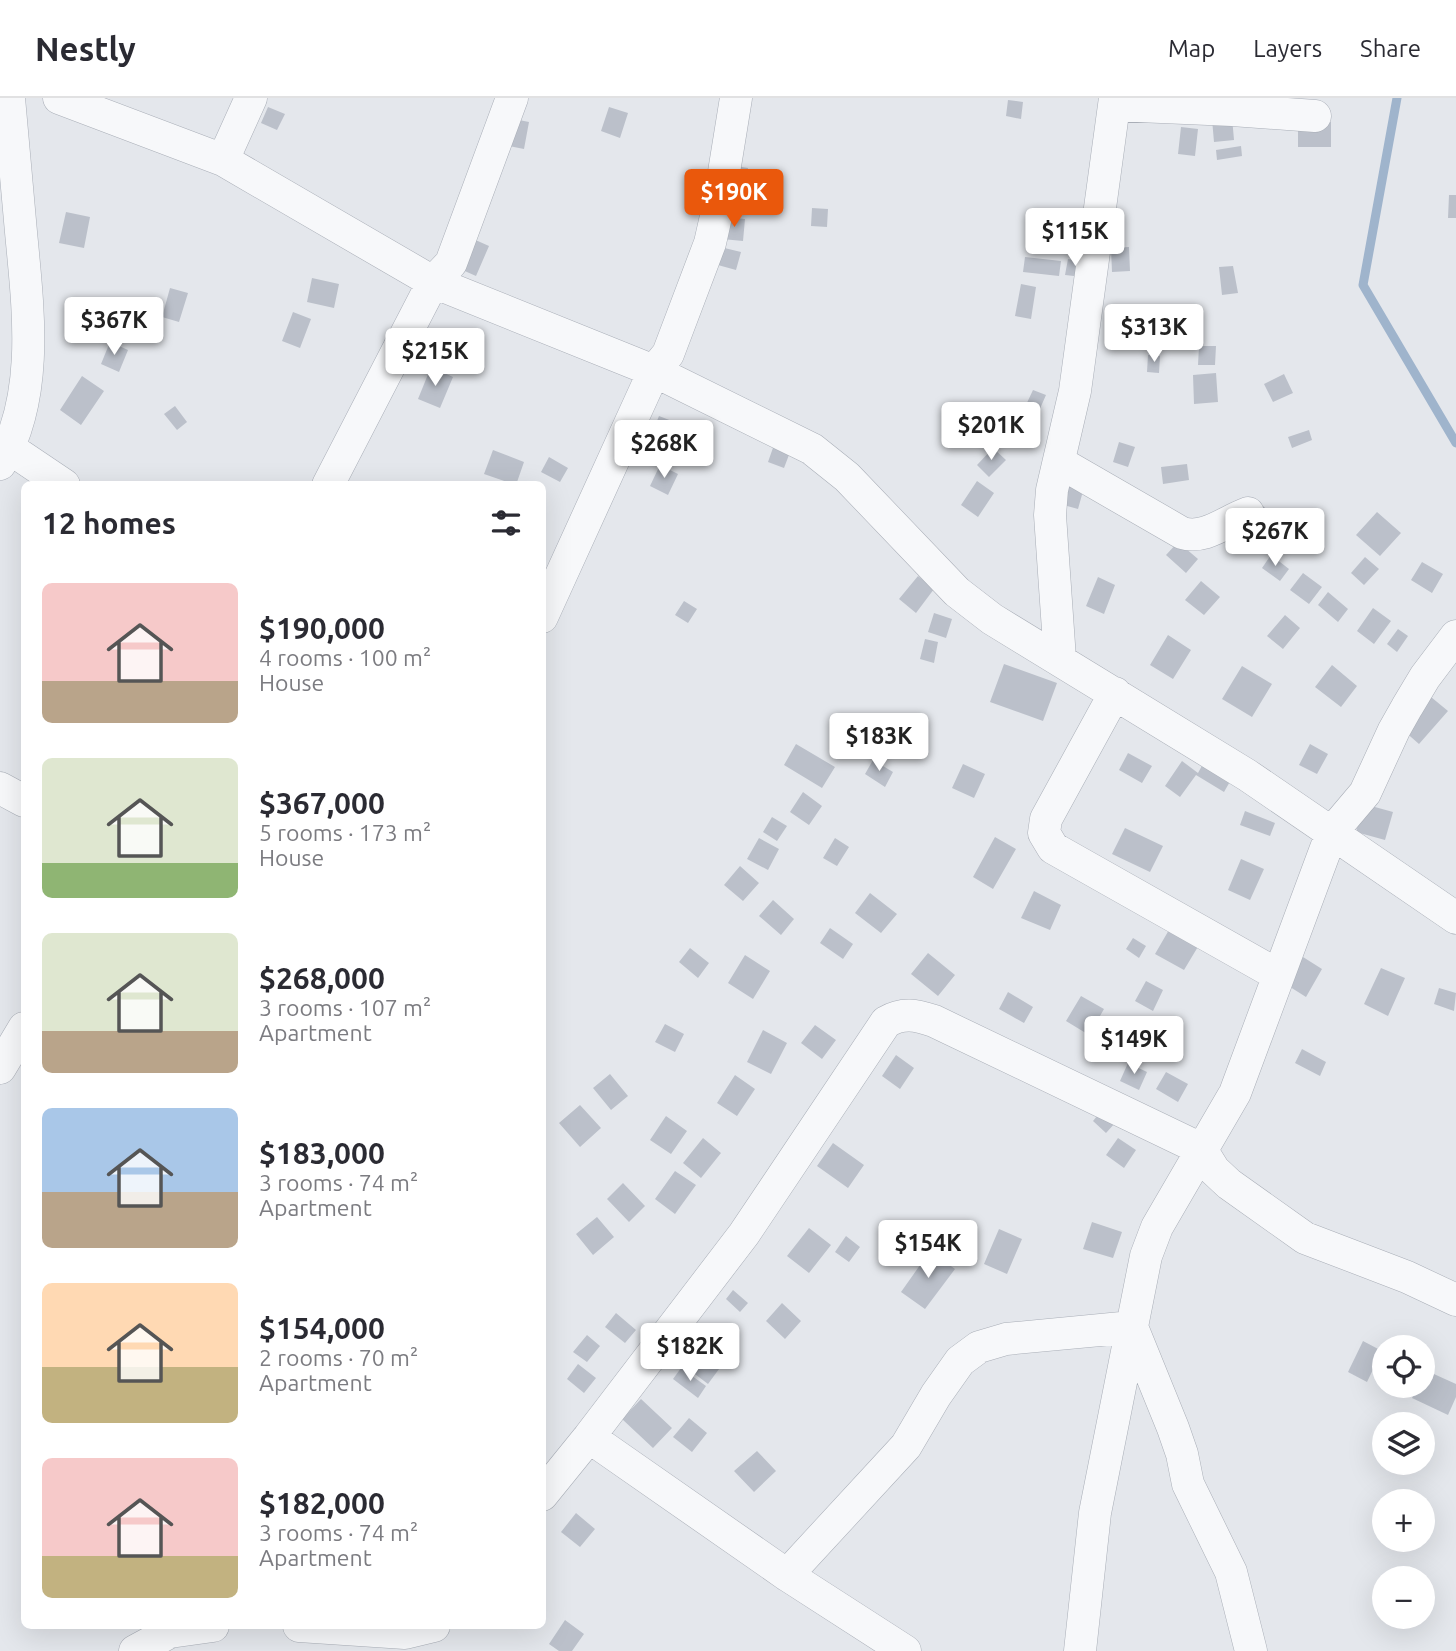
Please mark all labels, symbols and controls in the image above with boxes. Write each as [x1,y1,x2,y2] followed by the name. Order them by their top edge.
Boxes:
[35,30,136,67] text: Nestly
[1168,35,1215,62] text: Map
[1253,35,1322,62] text: Layers
[1360,35,1421,62] text: Share
[685,170,783,229] pin: $190K
[700,179,768,204] text: $190K
[1026,208,1124,268] pin: $115K
[1041,218,1109,243] text: $115K
[65,298,163,357] pin: $367K
[1105,304,1203,364] pin: $313K
[80,307,148,332] text: $367K
[1120,314,1188,339] text: $313K
[386,328,484,388] pin: $215K
[401,338,469,363] text: $215K
[942,402,1040,462] pin: $201K
[957,412,1025,437] text: $201K
[615,420,713,480] pin: $268K
[630,430,698,455] text: $268K
[487,504,525,542] icon: filters
[42,506,176,540] text: 12 homes
[1226,508,1324,568] pin: $267K
[1241,518,1309,543] text: $267K
[98,611,182,695] icon: home
[259,611,385,645] text: $190,000
[259,645,431,670] text: 4 rooms · 100 m²
[259,670,324,695] text: House
[830,714,928,773] pin: $183K
[845,723,913,748] text: $183K
[98,786,182,870] icon: home
[259,786,385,820] text: $367,000
[259,820,431,845] text: 5 rooms · 173 m²
[259,845,324,870] text: House
[98,961,182,1045] icon: home
[259,961,385,995] text: $268,000
[259,995,431,1020] text: 3 rooms · 107 m²
[1085,1016,1183,1076] pin: $149K
[259,1020,372,1045] text: Apartment
[1100,1026,1168,1051] text: $149K
[98,1136,182,1220] icon: home
[259,1136,385,1170] text: $183,000
[259,1170,418,1195] text: 3 rooms · 74 m²
[259,1195,372,1220] text: Apartment
[879,1220,977,1280] pin: $154K
[894,1230,962,1255] text: $154K
[98,1311,182,1395] icon: home
[259,1311,385,1345] text: $154,000
[641,1324,739,1383] pin: $182K
[656,1333,724,1358] text: $182K
[1372,1335,1435,1629] map controls
[1372,1335,1435,1398] button: locate
[259,1345,418,1370] text: 2 rooms · 70 m²
[259,1370,372,1395] text: Apartment
[1372,1412,1435,1475] button: layers
[98,1486,182,1570] icon: home
[259,1486,385,1520] text: $182,000
[1372,1489,1435,1552] button: +
[259,1520,418,1545] text: 3 rooms · 74 m²
[259,1545,372,1570] text: Apartment
[1372,1566,1435,1629] button: −

